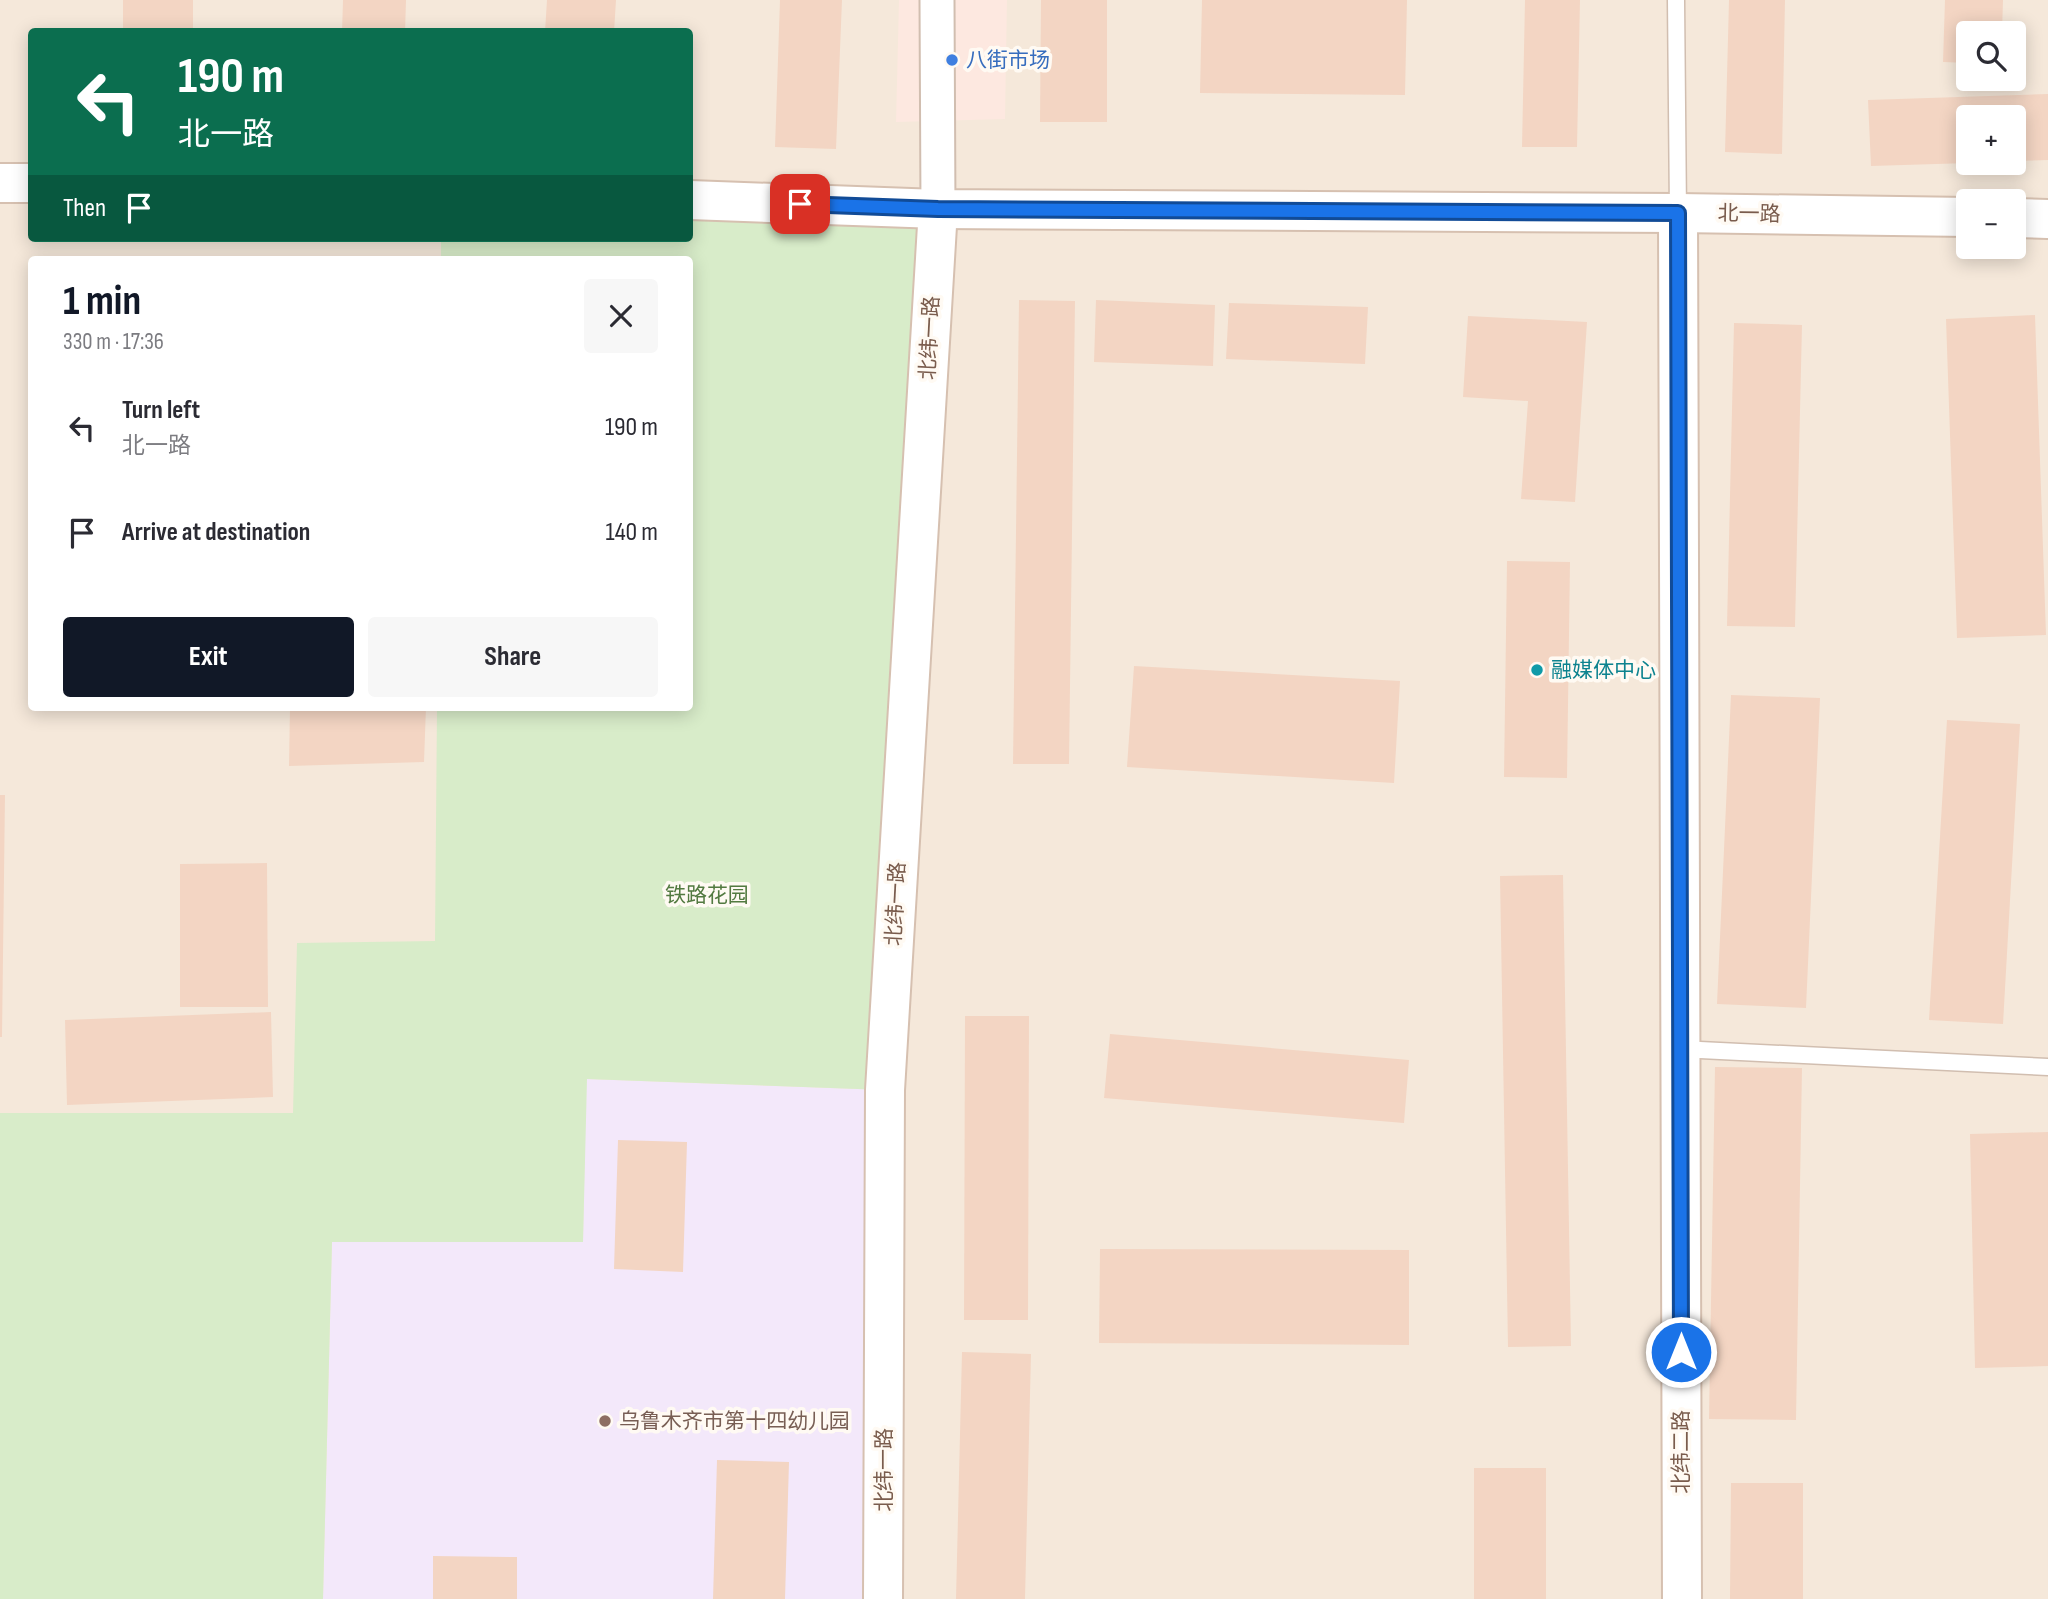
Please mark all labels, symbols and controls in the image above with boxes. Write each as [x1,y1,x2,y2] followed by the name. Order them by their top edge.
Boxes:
[1956,21,2026,259] map controls
[1956,21,2026,91] button: search
[178,48,284,107] text: 190 m
[966,48,1050,73] place label: 八街市场
[944,52,960,68] marker: 八街市场
[63,56,154,147] icon: left
[1956,105,2026,175] button: +
[178,116,274,155] text: 北一路
[770,174,830,234] pin
[781,185,819,223] icon: arrive
[120,189,158,227] icon: arrive
[1956,189,2026,259] button: −
[63,193,106,224] text: Then
[1717,201,1781,227] street label: 北一路
[63,276,141,327] text: 1 min
[584,279,658,353] button: close
[915,295,945,381] street label: 北纬一路
[63,328,164,356] text: 330 m · 17:36
[122,395,200,426] text: Turn left
[63,409,101,447] icon: left
[605,412,658,443] text: 190 m
[122,432,191,460] text: 北一路
[63,514,101,552] icon: arrive
[122,517,310,548] text: Arrive at destination
[606,517,658,548] text: 140 m
[63,617,354,697] button: Exit
[368,617,658,697] button: Share
[1551,658,1656,683] place label: 融媒体中心
[1529,662,1545,678] marker: 融媒体中心
[881,861,911,947] street label: 北纬一路
[665,883,749,908] park label: 铁路花园
[1644,1315,1718,1389] position arrow
[619,1409,850,1434] place label: 乌鲁木齐市第十四幼儿园
[1669,1410,1694,1494] street label: 北纬二路
[597,1413,613,1429] marker: 乌鲁木齐市第十四幼儿园
[872,1428,897,1512] street label: 北纬一路

